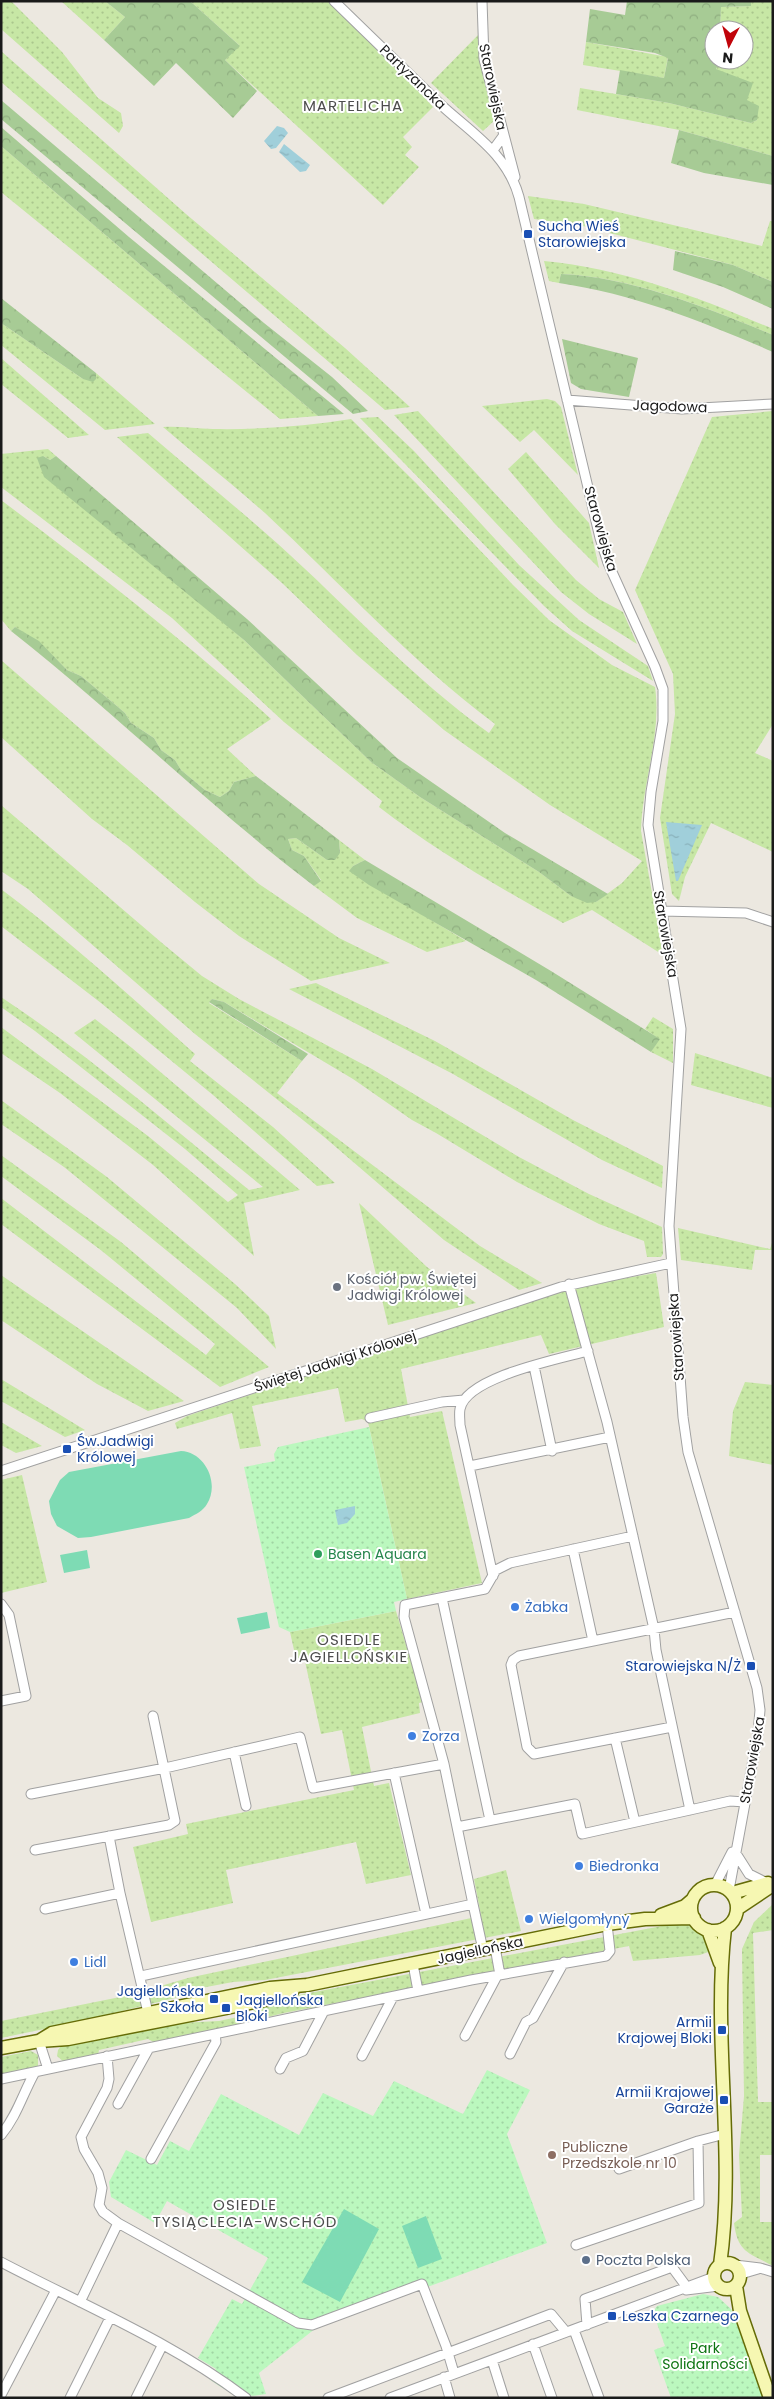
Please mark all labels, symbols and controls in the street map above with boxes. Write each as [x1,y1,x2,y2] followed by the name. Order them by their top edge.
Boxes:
[704,20,754,70] north arrow
[375,40,451,114] street label: Partyzancka
[474,42,512,132] street label: Starowiejska
[721,47,734,68] text: N
[303,95,403,116] district label: MARTELICHA
[538,216,626,252] place label: Sucha Wieś Starowiejska
[522,228,534,240] marker: Sucha Wieś Starowiejska
[632,395,708,417] street label: Jagodowa
[579,484,623,574] street label: Starowiejska
[649,889,683,979] street label: Starowiejska
[347,1269,477,1305] place label: Kościół pw. Świętej Jadwigi Królowej
[331,1281,343,1293] marker: Kościół pw. Świętej Jadwigi Królowej
[663,1292,689,1382] street label: Starowiejska
[251,1325,419,1397] street label: Świętej Jadwigi Królowej
[77,1431,154,1467] place label: Św.Jadwigi Królowej
[61,1443,73,1455] marker: Św.Jadwigi Królowej
[328,1544,427,1564] place label: Basen Aquara
[312,1548,324,1560] marker: Basen Aquara
[525,1597,568,1617] place label: Żabka
[509,1601,521,1613] marker: Żabka
[290,1629,408,1667] district label: OSIEDLE JAGIELLOŃSKIE
[625,1656,741,1676] place label: Starowiejska N/Ż
[745,1660,757,1672] marker: Starowiejska N/Ż
[735,1715,769,1805] street label: Starowiejska
[422,1726,460,1746] place label: Zorza
[406,1730,418,1742] marker: Zorza
[589,1856,659,1876] place label: Biedronka
[573,1860,585,1872] marker: Biedronka
[539,1909,629,1929] place label: Wielgomłyny
[523,1913,535,1925] marker: Wielgomłyny
[435,1931,525,1969] street label: Jagiellońska
[84,1952,106,1972] place label: Lidl
[68,1956,80,1968] marker: Lidl
[117,1981,204,2017] place label: Jagiellońska Szkoła
[236,1990,323,2026] place label: Jagiellońska Bloki
[208,1993,220,2005] marker: Jagiellońska Szkoła
[220,2002,232,2014] marker: Jagiellońska Bloki
[617,2012,712,2048] place label: Armii Krajowej Bloki
[716,2024,728,2036] marker: Armii Krajowej Bloki
[615,2082,714,2118] place label: Armii Krajowej Garaże
[718,2094,730,2106] marker: Armii Krajowej Garaże
[562,2137,677,2173] place label: Publiczne Przedszkole nr 10
[546,2149,558,2161] marker: Publiczne Przedszkole nr 10
[153,2194,337,2232] district label: OSIEDLE TYSIĄCLECIA-WSCHÓD
[596,2250,691,2270] place label: Poczta Polska
[580,2254,592,2266] marker: Poczta Polska
[622,2306,739,2326] place label: Leszka Czarnego
[606,2310,618,2322] marker: Leszka Czarnego
[662,2338,748,2374] park label: Park Solidarności

